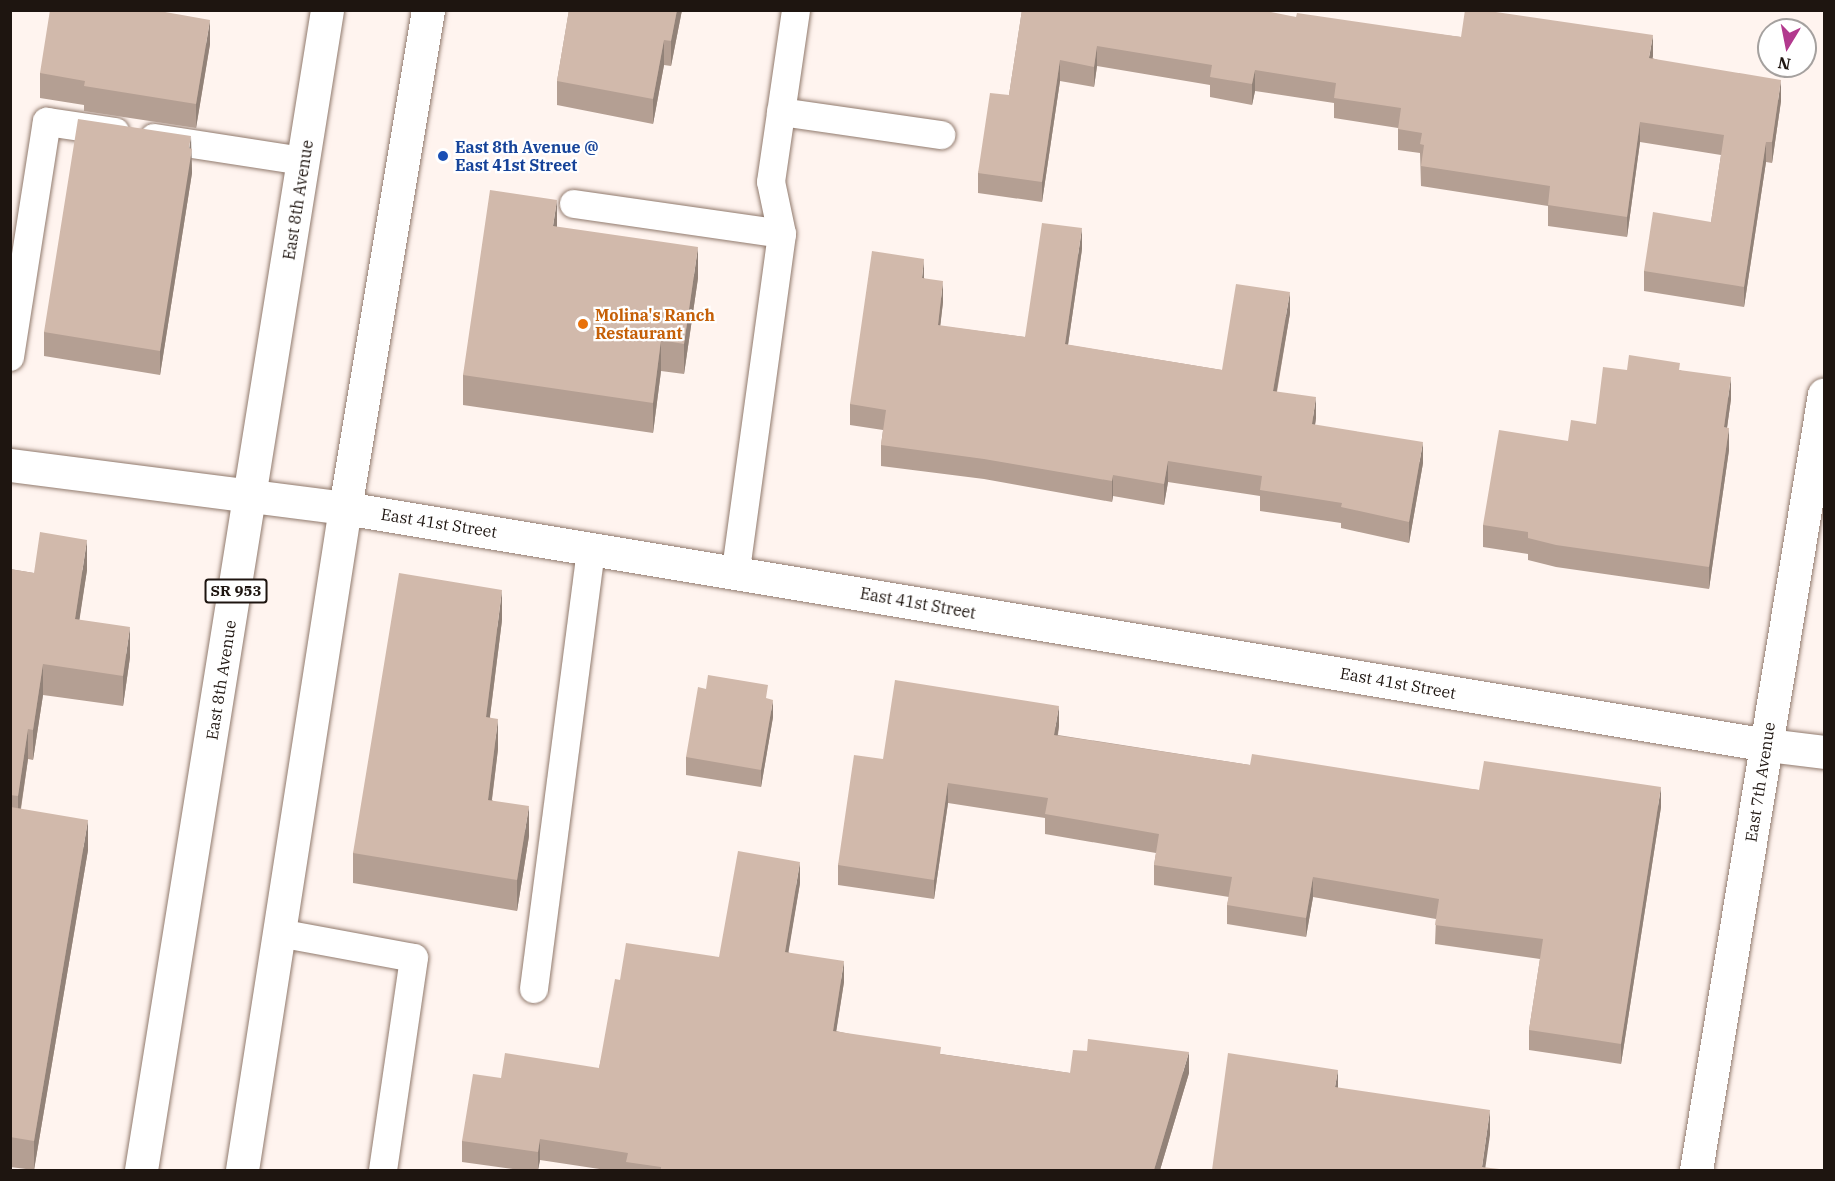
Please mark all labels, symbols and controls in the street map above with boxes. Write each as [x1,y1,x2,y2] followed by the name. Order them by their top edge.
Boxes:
[1757,18,1817,78] north arrow
[1776,53,1792,75] text: N
[455,137,599,175] place label: East 8th Avenue @ East 41st Street
[279,139,317,261] street label: East 8th Avenue
[436,149,450,163] marker: East 8th Avenue @ East 41st Street
[595,305,715,343] place label: Molina's Ranch Restaurant
[576,317,590,331] marker: Molina's Ranch Restaurant
[380,504,498,542] street label: East 41st Street
[204,579,268,603] road number: SR 953
[859,583,977,623] street label: East 41st Street
[202,619,240,741] street label: East 8th Avenue
[1339,663,1457,703] street label: East 41st Street
[1741,721,1779,843] street label: East 7th Avenue

